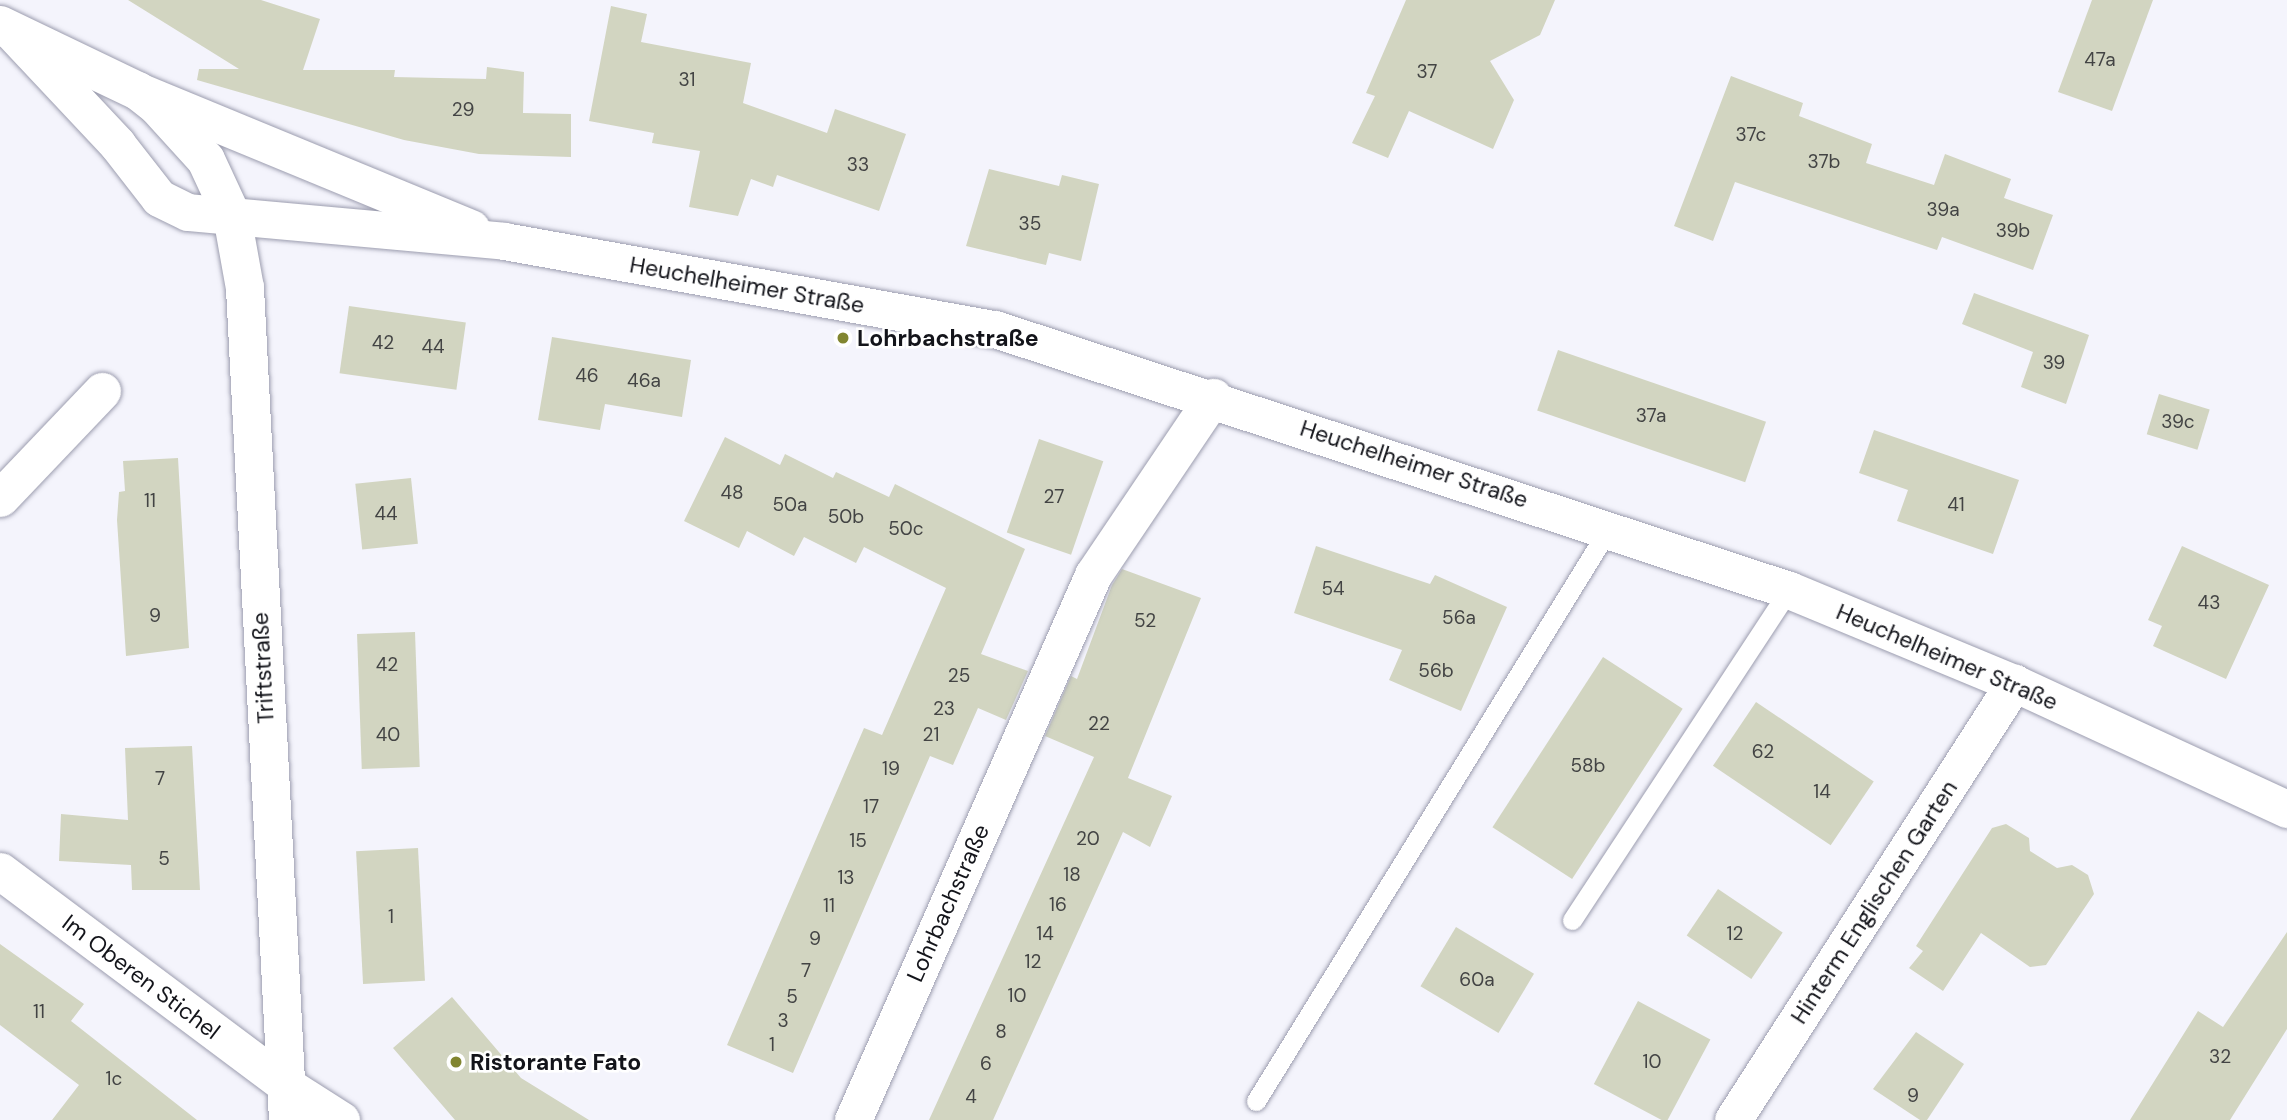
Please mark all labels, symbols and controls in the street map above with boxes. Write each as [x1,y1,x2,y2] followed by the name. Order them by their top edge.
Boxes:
[2084,49,2116,71] house number: 47a
[1416,61,1438,83] house number: 37
[679,69,695,91] house number: 31
[452,99,474,121] house number: 29
[1736,124,1766,146] house number: 37c
[1808,151,1840,173] house number: 37b
[847,154,869,176] house number: 33
[1927,199,1959,221] house number: 39a
[1019,213,1041,235] house number: 35
[1996,220,2030,242] house number: 39b
[628,251,866,319] street label: Heuchelheimer Straße
[857,324,1038,352] place label: Lohrbachstraße
[835,330,851,346] marker: Lohrbachstraße
[372,332,394,354] house number: 42
[421,336,445,358] house number: 44
[2043,352,2065,374] house number: 39
[575,365,599,387] house number: 46
[627,370,661,392] house number: 46a
[1636,405,1666,427] house number: 37a
[2161,411,2195,433] house number: 39c
[1297,414,1531,514] street label: Heuchelheimer Straße
[720,482,744,504] house number: 48
[1044,486,1064,508] house number: 27
[144,490,156,512] house number: 11
[773,494,807,516] house number: 50a
[1947,494,1965,516] house number: 41
[374,503,398,525] house number: 44
[828,506,864,528] house number: 50b
[888,518,924,540] house number: 50c
[1321,578,1345,600] house number: 54
[2198,592,2220,614] house number: 43
[1832,598,2062,716] street label: Heuchelheimer Straße
[149,605,161,627] house number: 9
[1442,607,1476,629] house number: 56a
[1134,610,1156,632] house number: 52
[246,612,280,724] street label: Triftstraße
[376,654,398,676] house number: 42
[1418,660,1454,682] house number: 56b
[948,665,970,687] house number: 25
[933,698,955,720] house number: 23
[1088,713,1110,735] house number: 22
[376,724,400,746] house number: 40
[923,724,939,746] house number: 21
[1752,741,1774,763] house number: 62
[1570,755,1606,777] house number: 58b
[882,758,900,780] house number: 19
[155,768,165,790] house number: 7
[1785,775,1963,1029] street label: Hinterm Englischen Garten
[1813,781,1831,803] house number: 14
[863,796,879,818] house number: 17
[901,820,995,986] street label: Lohrbachstraße
[1076,828,1100,850] house number: 20
[849,830,867,852] house number: 15
[158,848,170,870] house number: 5
[1063,864,1081,886] house number: 18
[837,867,855,889] house number: 13
[1049,894,1067,916] house number: 16
[823,895,835,917] house number: 11
[388,906,394,928] house number: 1
[57,909,225,1045] street label: Im Oberen Stichel
[1036,923,1054,945] house number: 14
[1727,923,1743,945] house number: 12
[809,928,821,950] house number: 9
[1025,951,1041,973] house number: 12
[801,960,811,982] house number: 7
[1459,969,1495,991] house number: 60a
[1008,985,1026,1007] house number: 10
[786,986,798,1008] house number: 5
[33,1001,45,1023] house number: 11
[777,1010,789,1032] house number: 3
[995,1021,1007,1043] house number: 8
[769,1034,775,1056] house number: 1
[2209,1046,2231,1068] house number: 32
[470,1048,641,1076] place label: Ristorante Fato
[1643,1051,1661,1073] house number: 10
[980,1053,992,1075] house number: 6
[448,1054,464,1070] marker: Ristorante Fato
[106,1068,122,1090] house number: 1c
[1907,1085,1919,1107] house number: 9
[965,1086,977,1108] house number: 4

